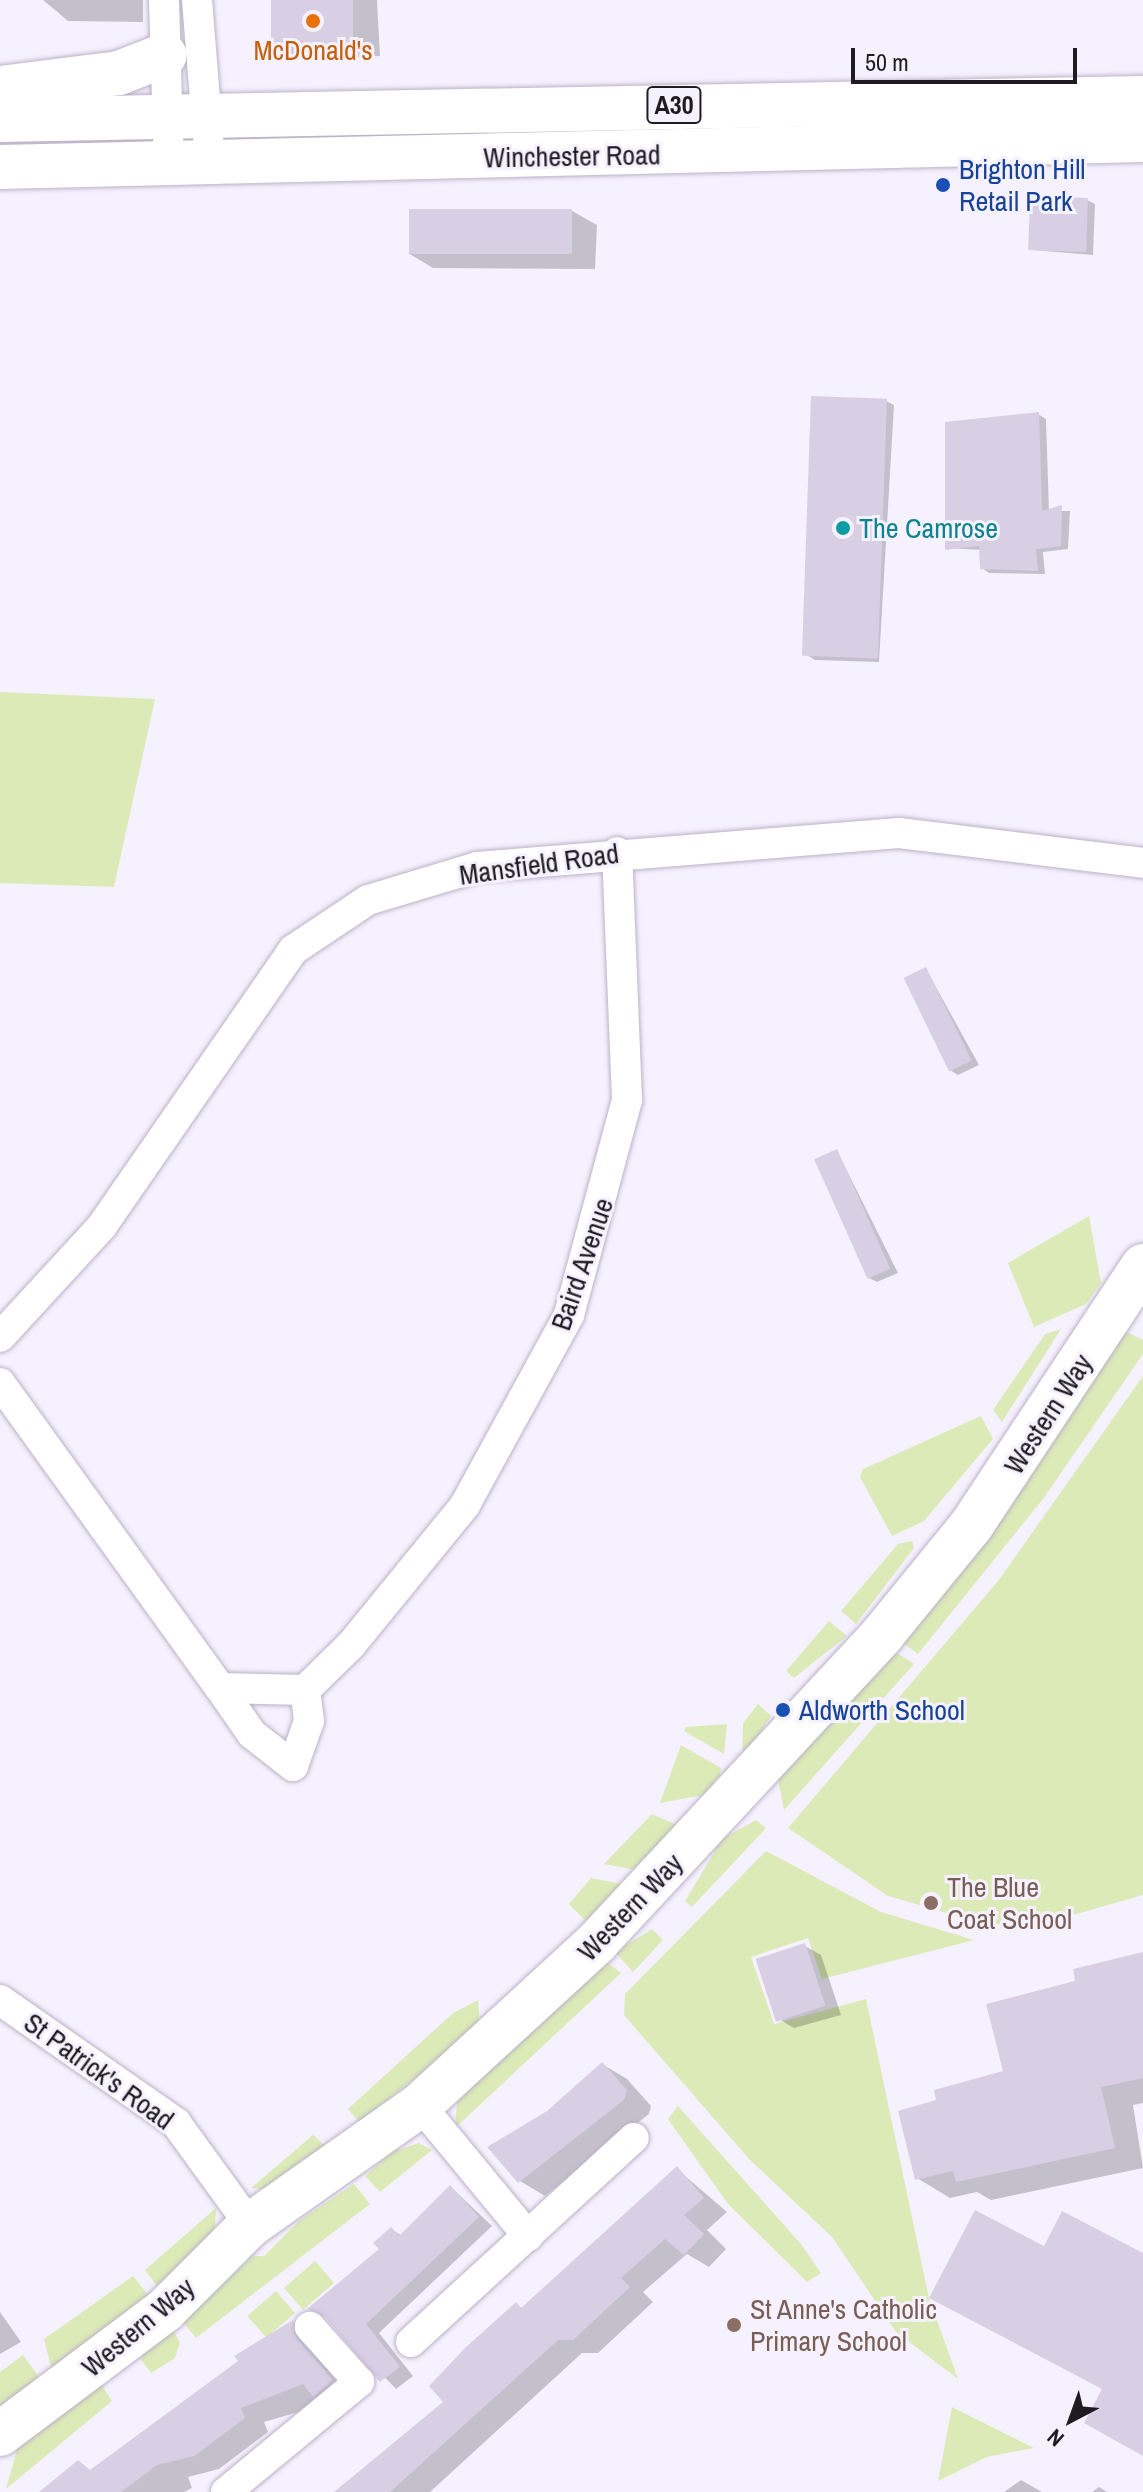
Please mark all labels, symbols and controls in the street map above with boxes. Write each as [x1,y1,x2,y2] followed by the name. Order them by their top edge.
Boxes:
[304,12,322,30] marker: McDonald's
[855,32,1081,82] scale bar
[253,33,373,67] place label: McDonald's
[865,46,909,78] text: 50 m
[646,83,702,127] road number: A30
[483,138,661,174] street label: Winchester Road
[959,152,1085,218] place label: Brighton Hill Retail Park
[934,176,952,194] marker: Brighton Hill Retail Park
[859,511,998,545] place label: The Camrose
[834,519,852,537] marker: The Camrose
[457,836,621,892] street label: Mansfield Road
[544,1193,620,1335] street label: Baird Avenue
[997,1348,1099,1480] street label: Western Way
[799,1693,965,1727] place label: Aldworth School
[774,1701,792,1719] marker: Aldworth School
[570,1846,690,1968] street label: Western Way
[947,1870,1072,1936] place label: The Blue Coat School
[922,1894,940,1912] marker: The Blue Coat School
[18,2005,180,2137] street label: St Patrick's Road
[75,2270,201,2384] street label: Western Way
[750,2292,938,2358] place label: St Anne's Catholic Primary School
[725,2316,743,2334] marker: St Anne's Catholic Primary School
[1031,2380,1111,2460] north arrow
[1040,2423,1070,2454] text: N

